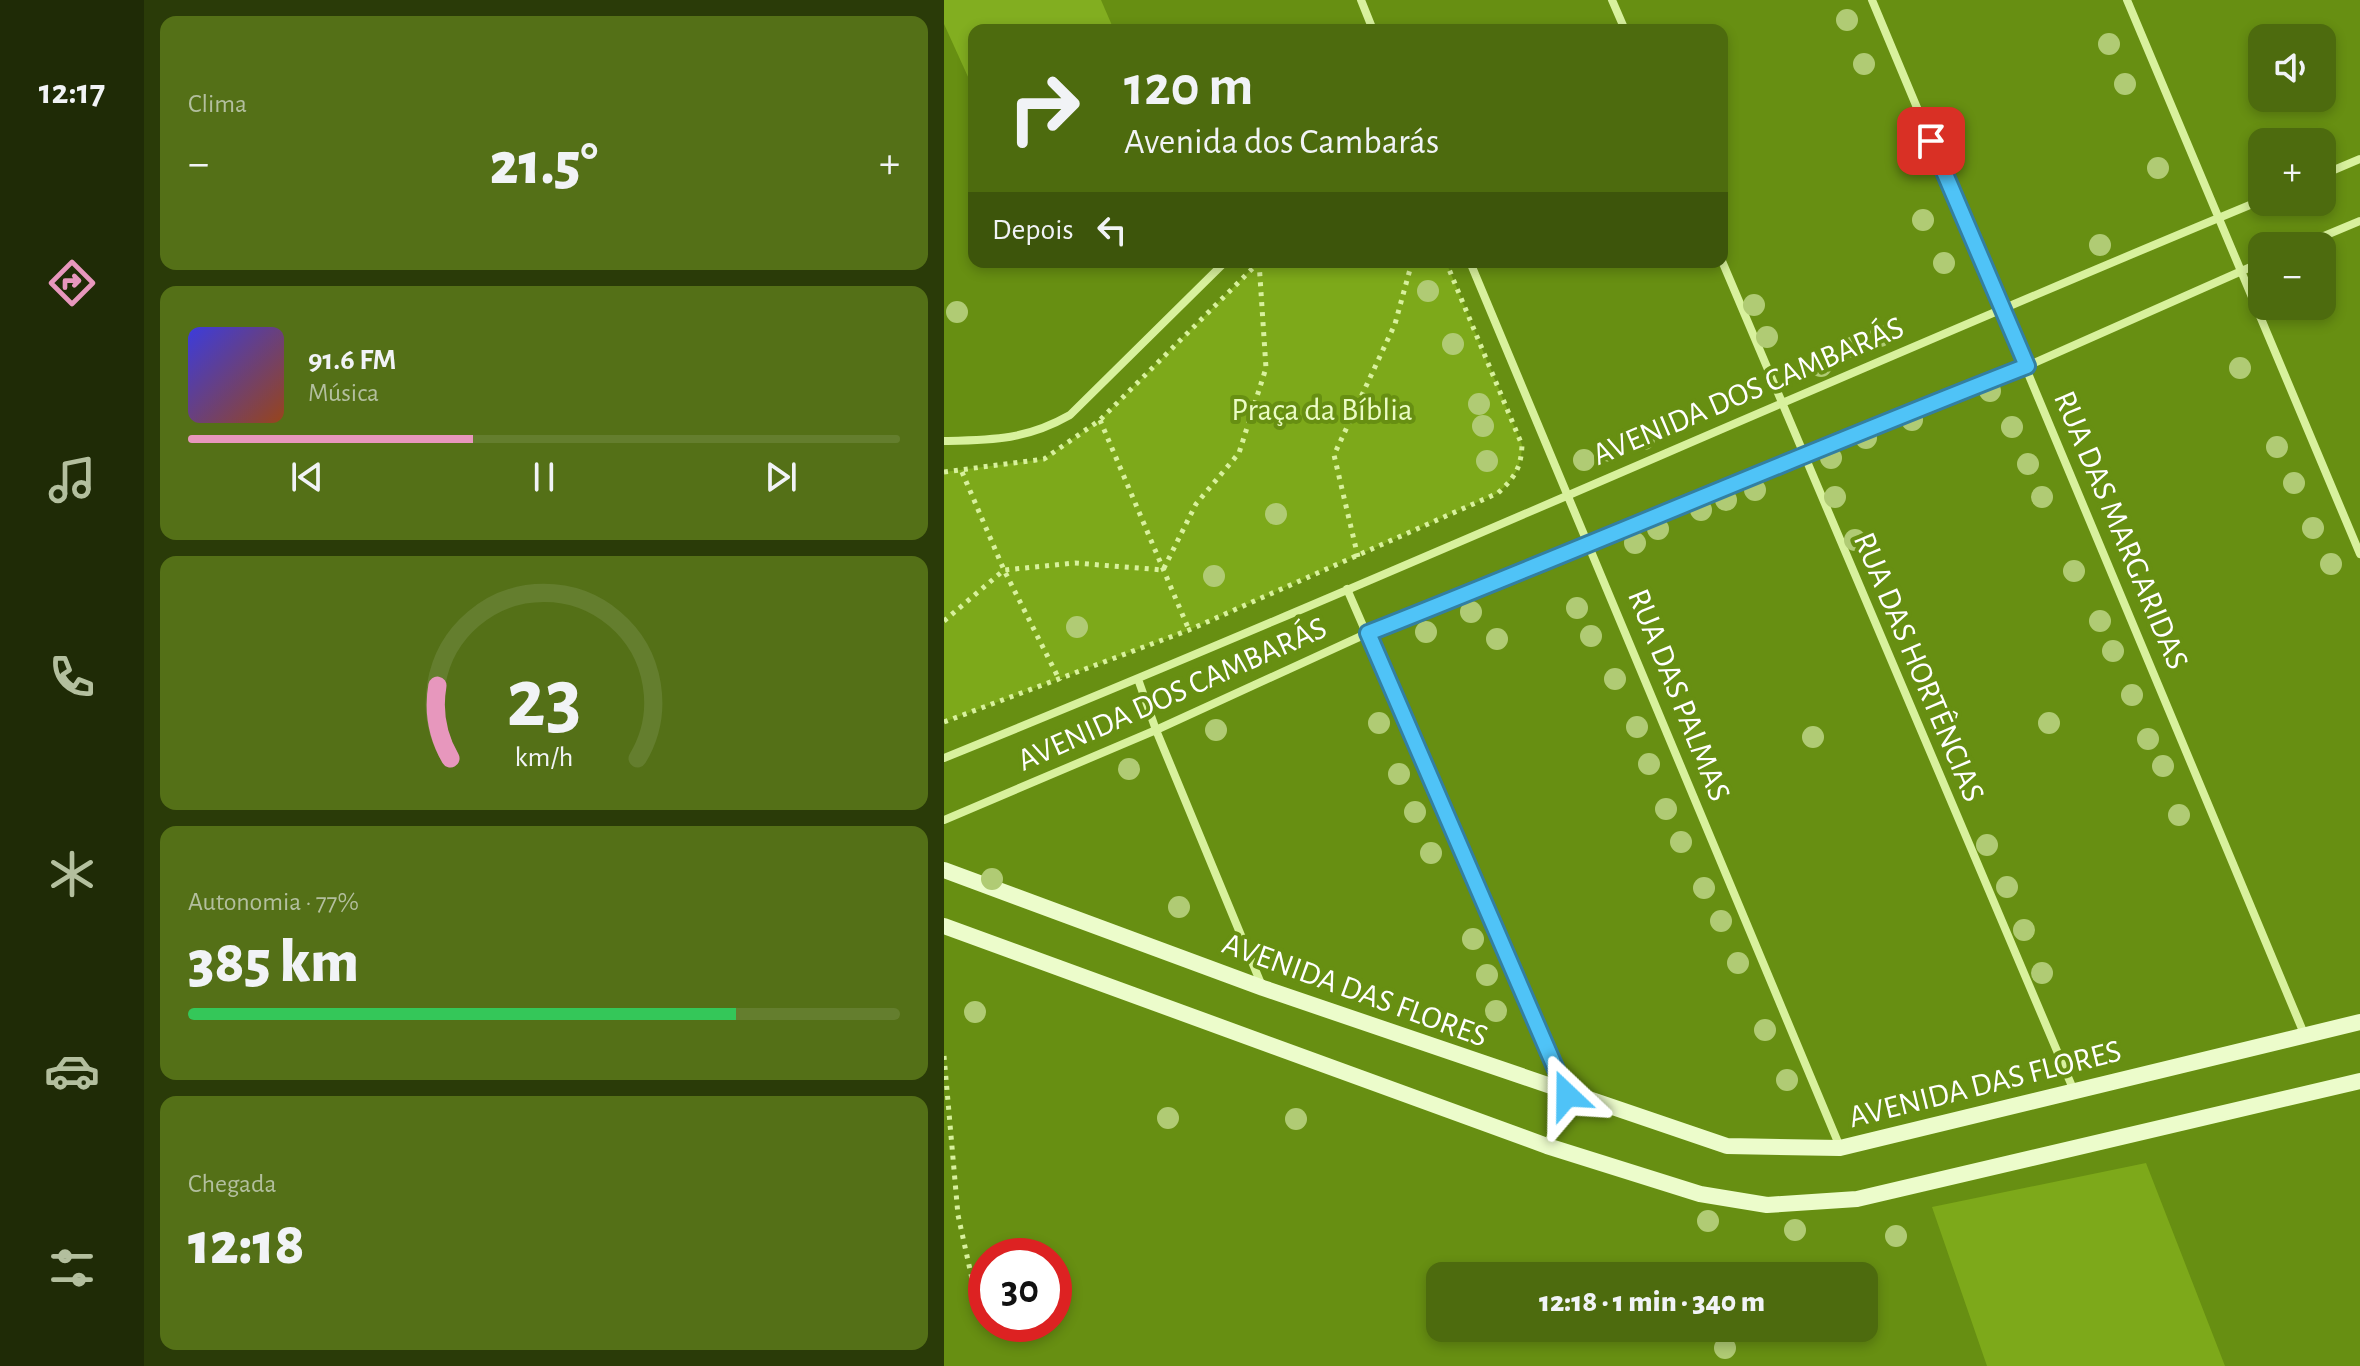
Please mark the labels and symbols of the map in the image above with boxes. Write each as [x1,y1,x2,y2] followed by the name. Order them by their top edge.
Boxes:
[1897,107,1965,175] pin
[1587,308,1908,471] street label: AVENIDA DOS CAMBARÁS
[2048,386,2194,674] street label: RUA DAS MARGARIDAS
[1231,394,1413,426] park label: Praça da Bíblia
[1848,527,1992,806] street label: RUA DAS HORTÊNCIAS
[1622,585,1736,805] street label: RUA DAS PALMAS
[1011,609,1331,777] street label: AVENIDA DOS CAMBARÁS
[1218,927,1492,1053] street label: AVENIDA DAS FLORES
[1846,1035,2124,1133] street label: AVENIDA DAS FLORES
[1525,1053,1609,1137] position arrow
[968,1238,1072,1342] speed limit sign: 30

